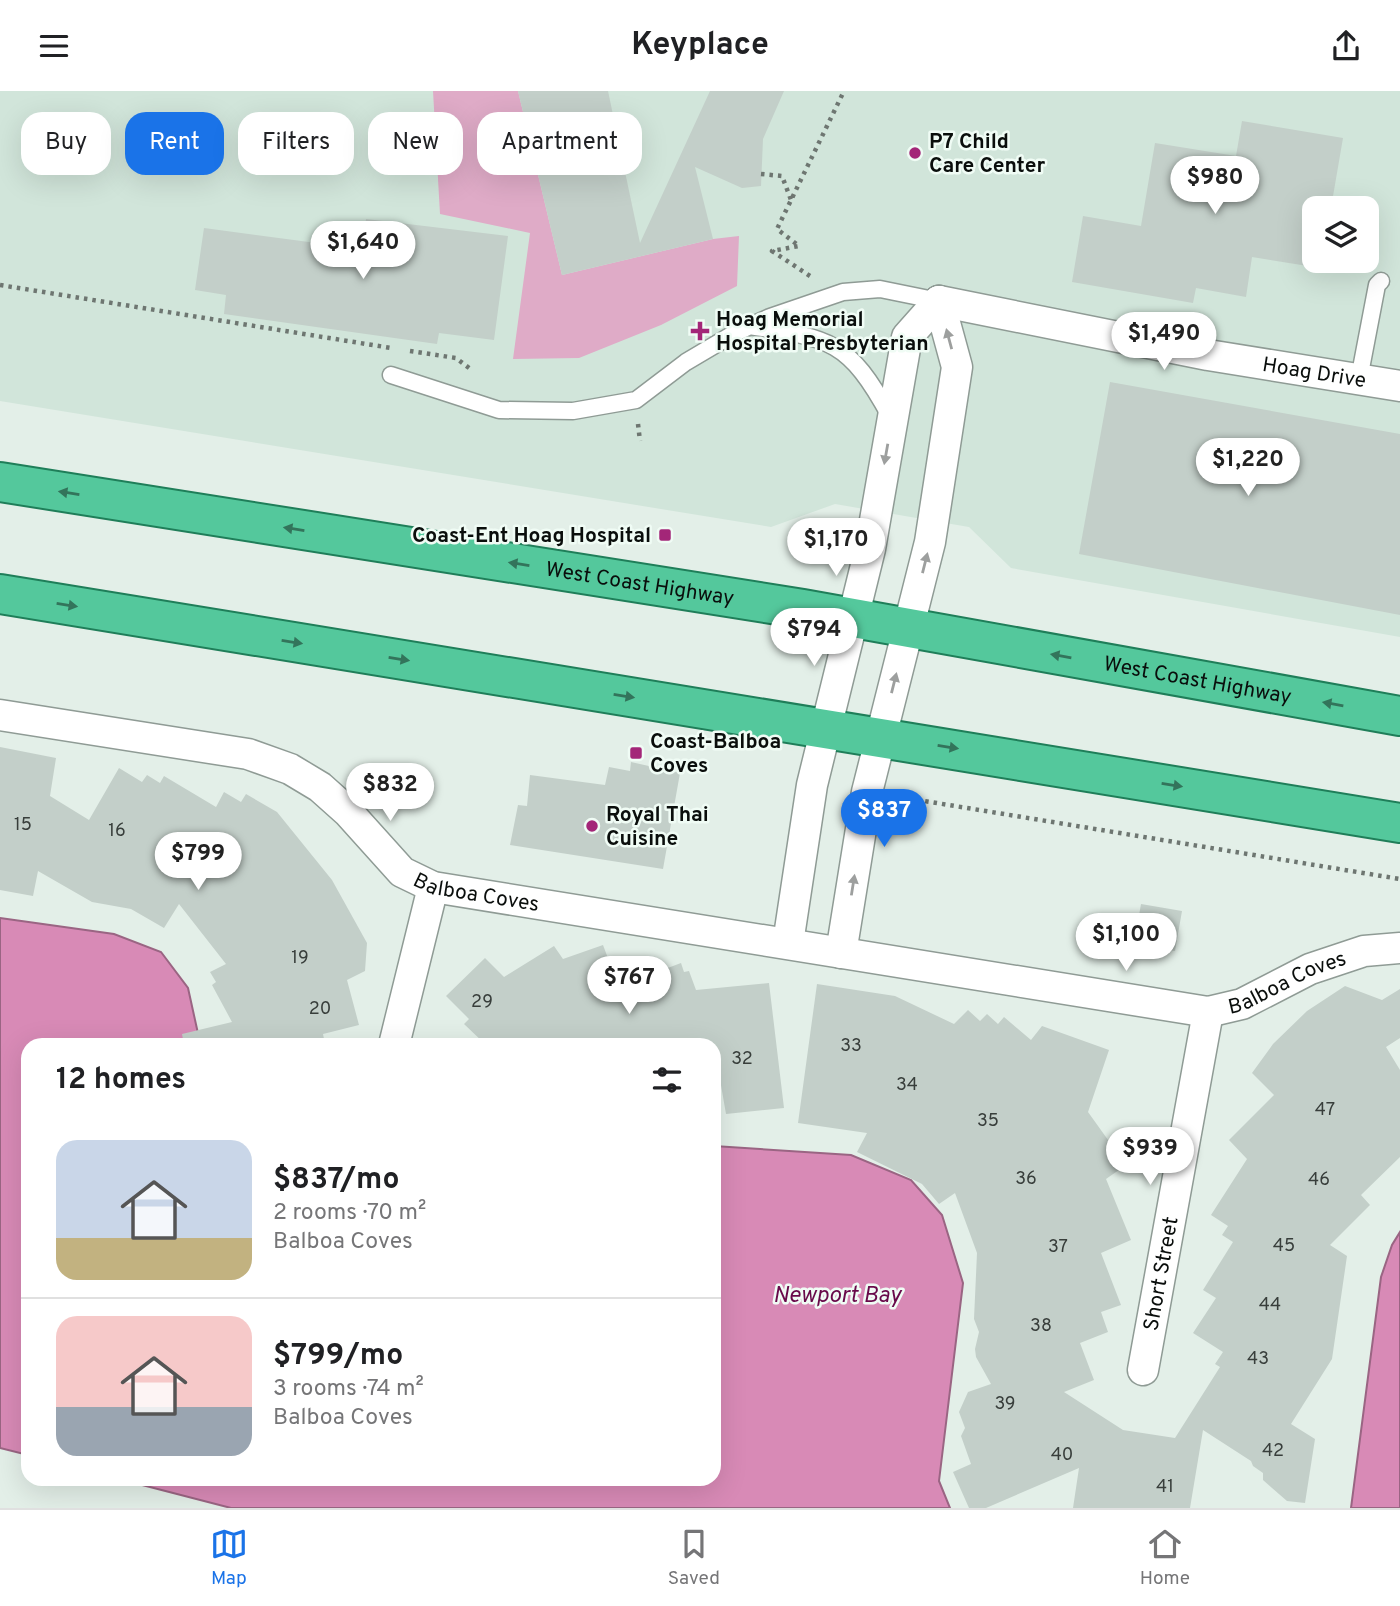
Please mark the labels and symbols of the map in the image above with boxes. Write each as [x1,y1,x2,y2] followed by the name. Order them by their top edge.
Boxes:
[929,129,1046,180] place label: P7 Child Care Center
[907,145,923,161] marker: P7 Child Care Center
[1174,157,1256,216] pin: $980
[306,221,420,281] pin: $1,640
[716,307,929,358] place label: Hoag Memorial Hospital Presbyterian
[1107,313,1221,372] pin: $1,490
[690,321,710,341] marker: Hoag Memorial Hospital Presbyterian
[943,328,954,350] one-way arrow
[1260,352,1368,395] street label: Hoag Drive
[1191,439,1305,498] pin: $1,220
[881,443,892,465] one-way arrow
[58,487,80,498] one-way arrow
[779,519,893,578] pin: $1,170
[283,523,305,534] one-way arrow
[412,523,651,550] place label: Coast-Ent Hoag Hospital
[657,527,673,543] marker: Coast-Ent Hoag Hospital
[920,552,931,574] one-way arrow
[544,556,736,613] street label: West Coast Highway
[508,558,530,569] one-way arrow
[56,600,78,611] one-way arrow
[773,609,855,668] pin: $794
[281,637,303,648] one-way arrow
[1049,650,1071,661] one-way arrow
[1101,651,1294,711] street label: West Coast Highway
[388,654,410,665] one-way arrow
[889,671,900,693] one-way arrow
[613,691,635,702] one-way arrow
[1322,698,1344,709] one-way arrow
[650,729,781,780] place label: Coast-Balboa Coves
[937,742,959,753] one-way arrow
[628,745,644,761] marker: Coast-Balboa Coves
[349,763,431,823] pin: $832
[1161,780,1183,791] one-way arrow
[843,789,925,849] pin: $837
[606,802,709,853] place label: Royal Thai Cuisine
[14,814,32,837] house number: 15
[584,818,600,834] marker: Royal Thai Cuisine
[108,820,126,843] house number: 16
[157,833,239,892] pin: $799
[408,867,541,919] street label: Balboa Coves
[848,874,859,896] one-way arrow
[1069,913,1183,973] pin: $1,100
[1226,946,1350,1022] street label: Balboa Coves
[291,947,309,970] house number: 19
[588,957,670,1016] pin: $767
[471,991,493,1014] house number: 29
[309,998,331,1021] house number: 20
[840,1035,862,1058] house number: 33
[731,1048,753,1071] house number: 32
[896,1074,918,1097] house number: 34
[1315,1099,1335,1122] house number: 47
[977,1110,999,1133] house number: 35
[1109,1127,1191,1187] pin: $939
[1015,1168,1037,1191] house number: 36
[1308,1169,1330,1192] house number: 46
[1138,1215,1186,1333] street label: Short Street
[1273,1235,1295,1258] house number: 45
[1048,1236,1068,1259] house number: 37
[773,1282,903,1311] water label: Newport Bay
[1259,1294,1281,1317] house number: 44
[1030,1315,1052,1338] house number: 38
[1247,1348,1269,1371] house number: 43
[994,1393,1016,1416] house number: 39
[1262,1440,1284,1463] house number: 42
[1051,1444,1073,1467] house number: 40
[1156,1476,1174,1499] house number: 41

